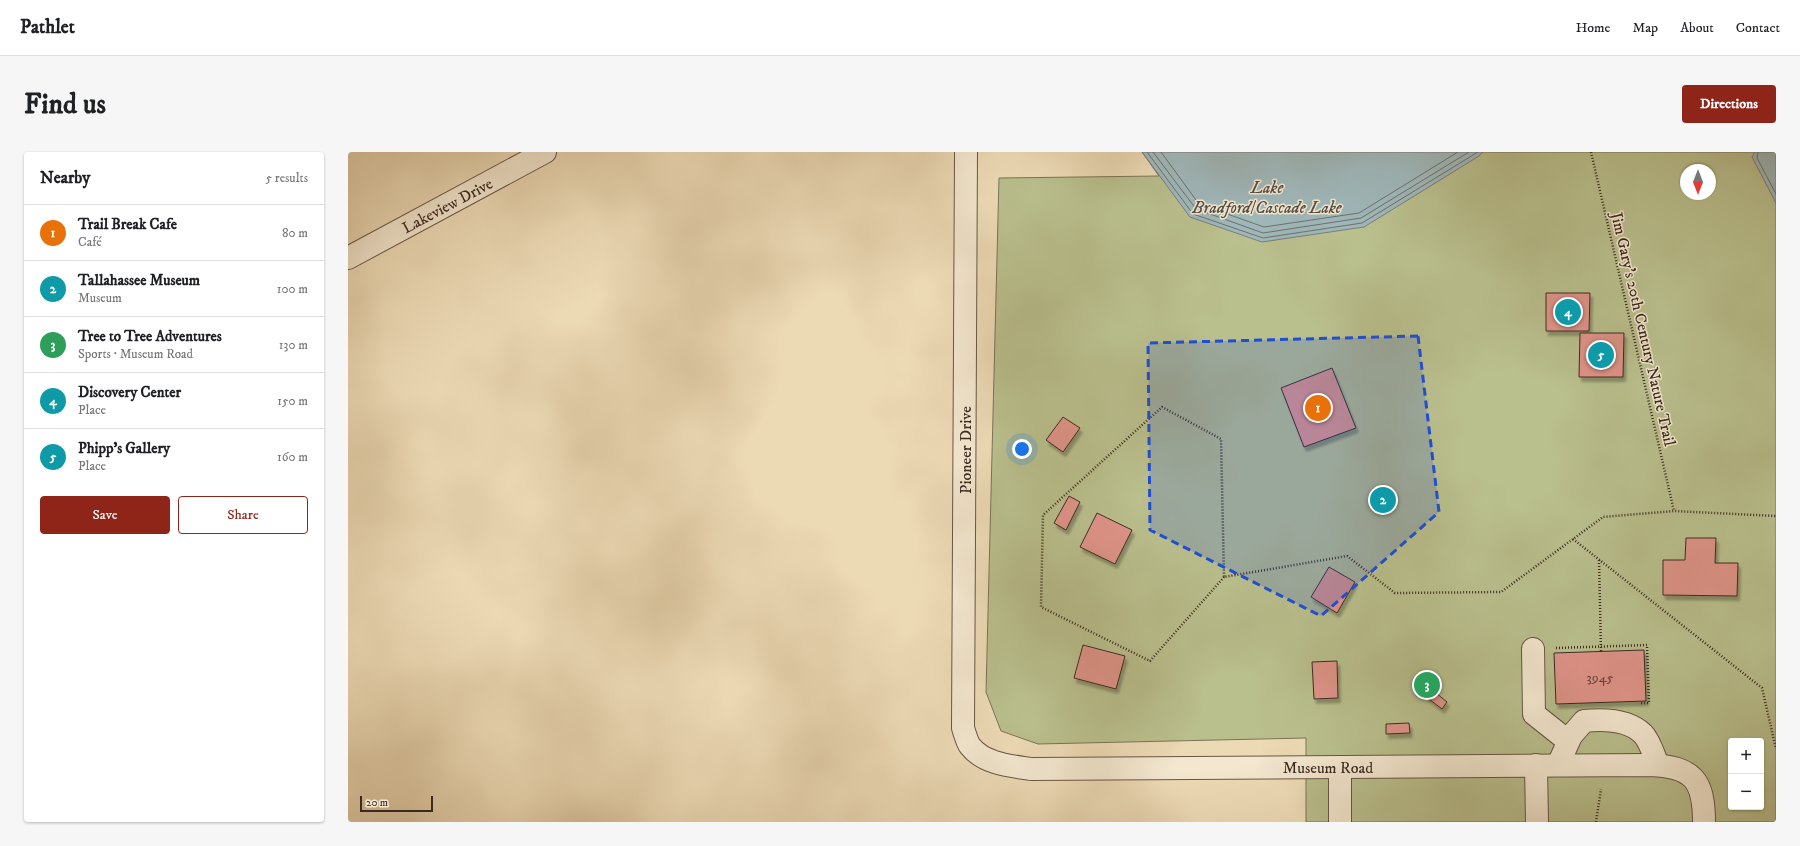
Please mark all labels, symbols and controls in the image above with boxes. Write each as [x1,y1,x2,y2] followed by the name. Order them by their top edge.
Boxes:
[20,16,75,39] text: Pathlet
[1576,19,1610,37] text: Home
[1632,19,1658,37] text: Map
[1680,19,1714,37] text: About
[1736,19,1780,37] text: Contact
[1682,85,1776,123] button: Directions
[24,87,106,122] text: Find us
[1680,164,1716,200] north arrow
[40,167,90,189] text: Nearby
[266,170,308,186] text: 5 results
[399,173,497,238] street label: Lakeview Drive
[1191,177,1343,219] water label: Lake Bradford/Cascade Lake
[1606,208,1680,448] street label: Jim Gary's 20th Century Nature Trail
[78,215,177,234] text: Trail Break Cafe
[51,225,55,241] text: 1
[282,225,308,241] text: 80 m
[78,234,102,250] text: Café
[78,271,200,290] text: Tallahassee Museum
[50,281,56,297] text: 2
[277,281,308,297] text: 100 m
[78,290,122,306] text: Museum
[1555,297,1581,327] pin: 4
[78,327,222,346] text: Tree to Tree Adventures
[51,337,55,353] text: 3
[279,337,308,353] text: 130 m
[1588,340,1614,370] pin: 5
[78,346,193,362] text: Sports · Museum Road
[78,383,181,402] text: Discovery Center
[49,393,57,409] text: 4
[277,393,308,409] text: 150 m
[1305,393,1331,423] pin: 1
[78,402,106,418] text: Place
[956,406,976,494] street label: Pioneer Drive
[78,439,170,458] text: Phipp's Gallery
[1012,439,1032,459] your location
[50,449,56,465] text: 5
[277,449,308,465] text: 160 m
[78,458,106,474] text: Place
[1370,485,1396,515] pin: 2
[40,496,170,534] button: Save
[178,496,308,534] button: Share
[1586,669,1614,687] house number: 3945
[1414,670,1440,700] pin: 3
[1728,738,1764,810] map controls
[1728,738,1764,774] button: +
[1283,758,1373,778] street label: Museum Road
[1728,774,1764,810] button: −
[360,794,433,813] scale bar
[366,796,388,810] text: 20 m

